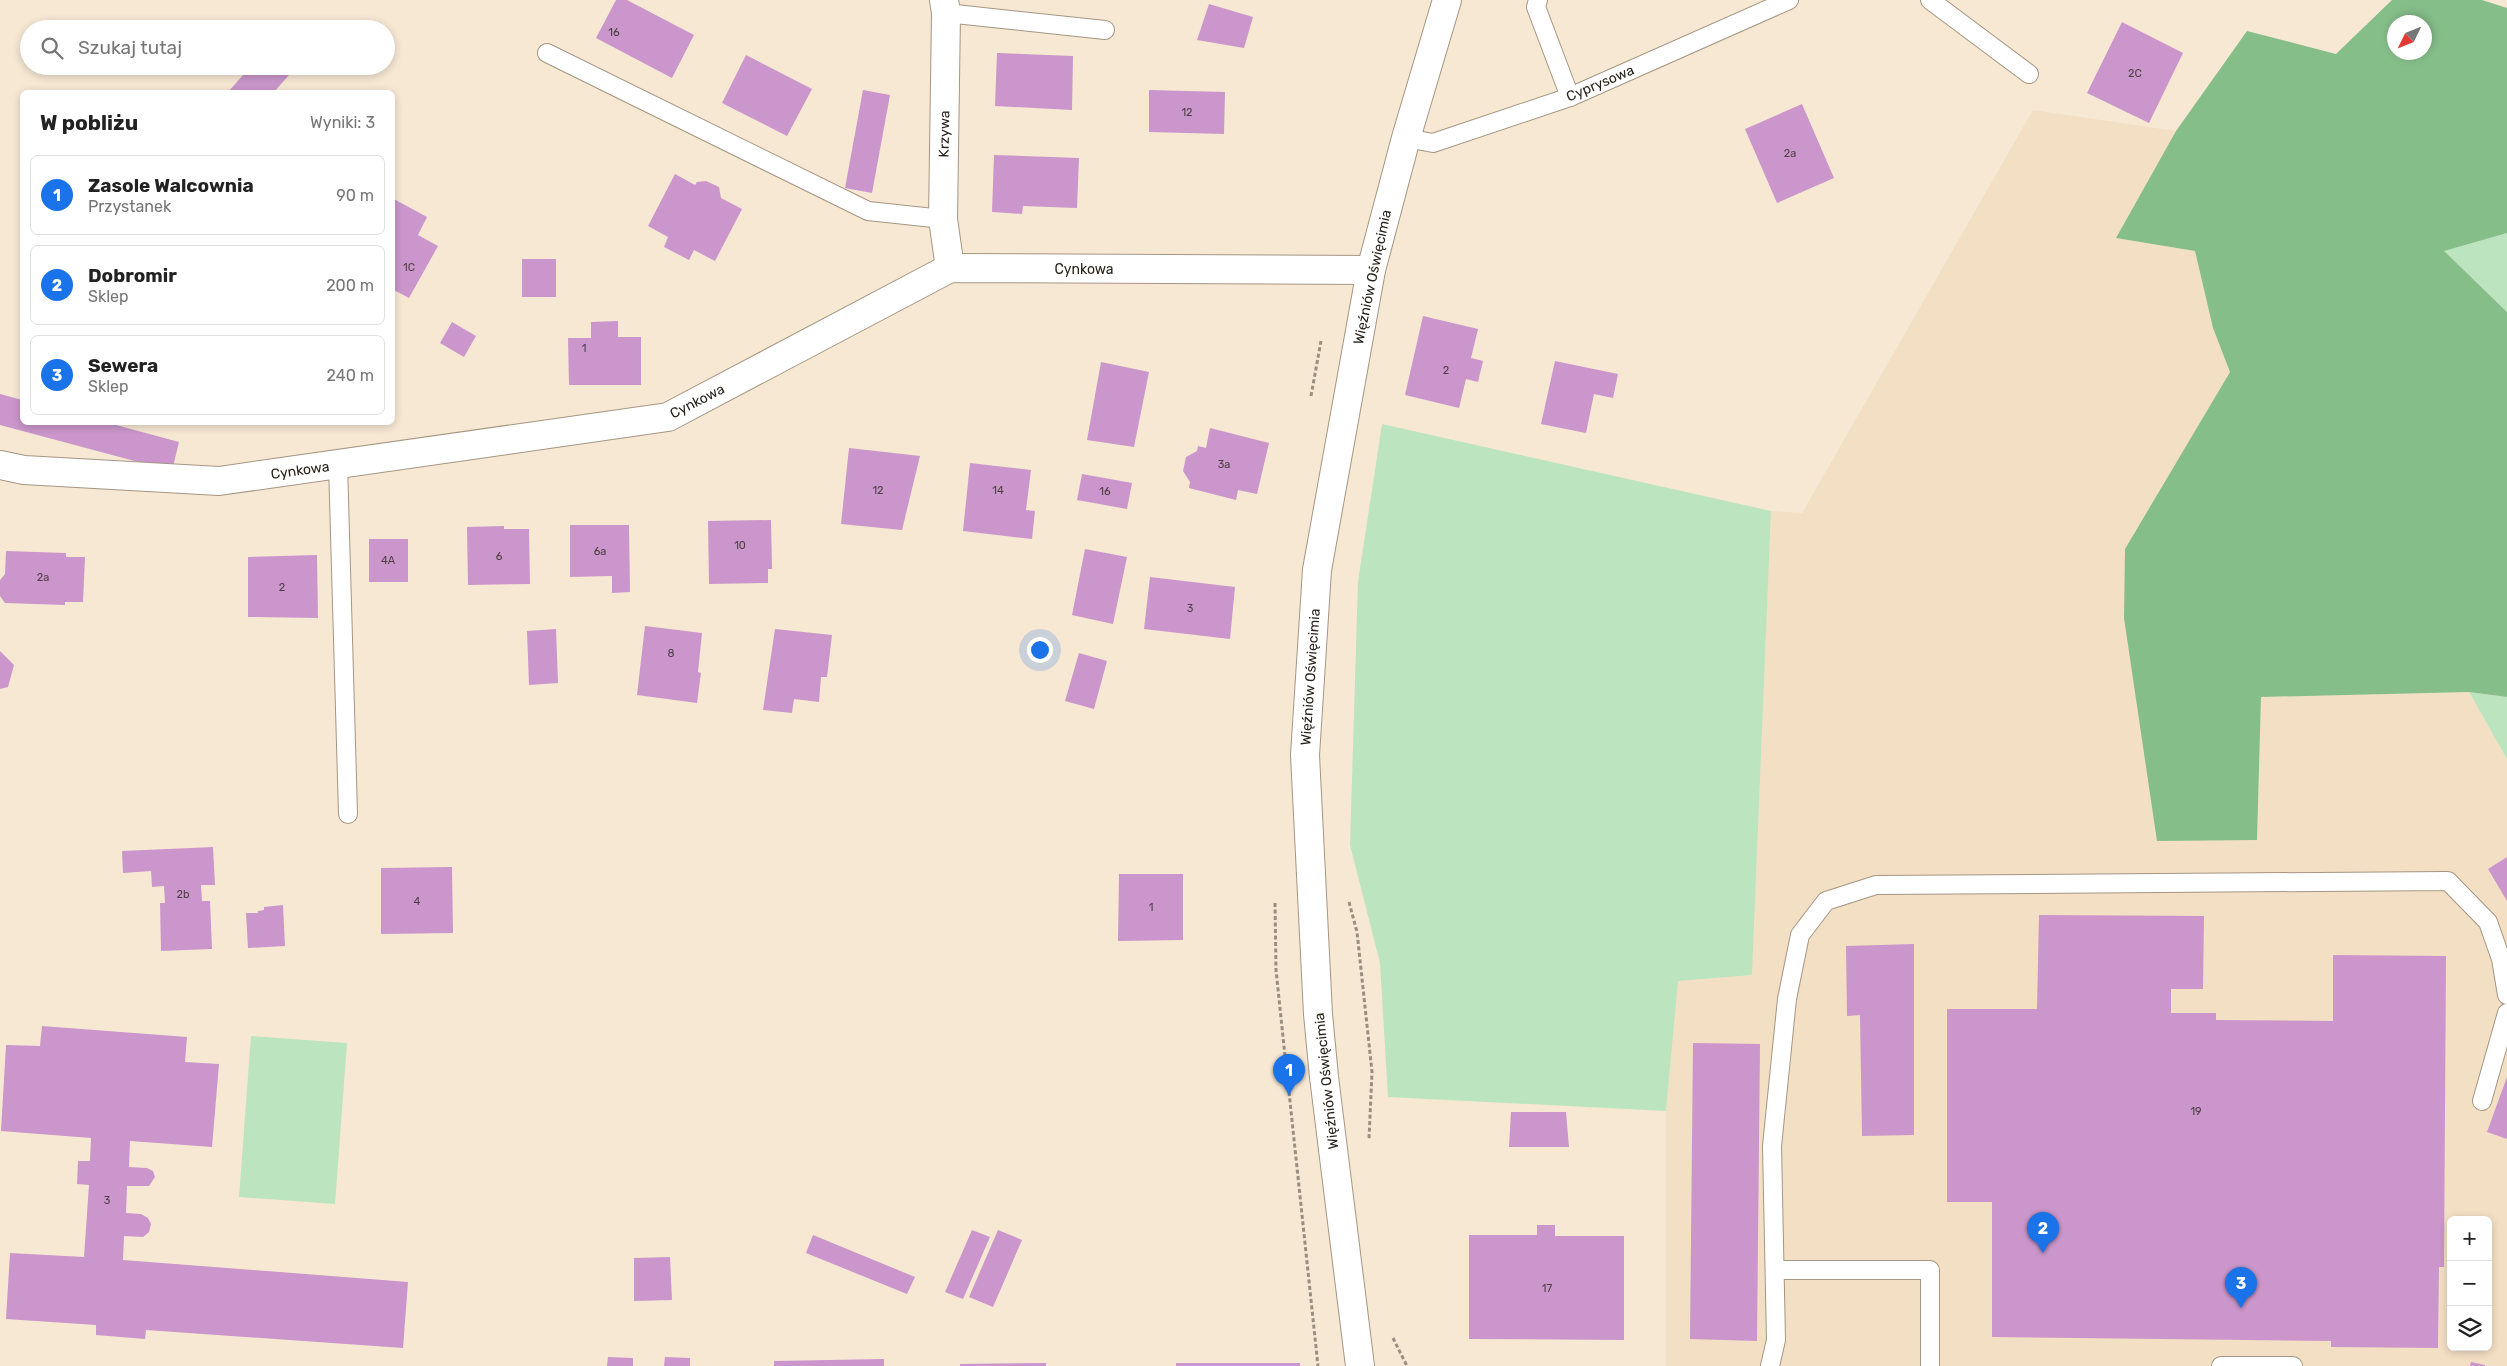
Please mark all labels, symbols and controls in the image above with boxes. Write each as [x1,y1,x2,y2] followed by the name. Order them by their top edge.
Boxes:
[2387,15,2432,60] north arrow
[20,20,395,75] search box
[608,26,620,39] house number: 16
[38,34,66,62] icon: search
[78,36,182,59] text: Szukaj tutaj
[1564,62,1637,105] street label: Cyprysowa
[2128,67,2142,80] house number: 2C
[1181,106,1193,119] house number: 12
[40,110,138,135] text: W pobliżu
[936,110,953,158] street label: Krzywa
[310,113,375,132] text: Wyniki: 3
[1784,147,1796,160] house number: 2a
[88,174,254,197] text: Zasole Walcownia
[53,186,61,205] text: 1
[336,186,374,205] text: 90 m
[88,197,171,216] text: Przystanek
[1350,208,1395,346] street label: Więźniów Oświęcimia
[403,261,415,274] house number: 1C
[1054,261,1114,278] street label: Cynkowa
[88,264,177,287] text: Dobromir
[52,276,62,295] text: 2
[326,276,374,295] text: 200 m
[88,287,129,306] text: Sklep
[582,342,586,355] house number: 1
[88,354,158,377] text: Sewera
[1443,364,1449,377] house number: 2
[52,366,62,385] text: 3
[327,366,374,385] text: 240 m
[88,377,129,396] text: Sklep
[667,380,727,422] street label: Cynkowa
[270,458,330,483] street label: Cynkowa
[1218,458,1230,471] house number: 3a
[872,484,884,497] house number: 12
[992,484,1004,497] house number: 14
[1099,485,1111,498] house number: 16
[734,539,746,552] house number: 10
[594,545,606,558] house number: 6a
[496,550,503,563] house number: 6
[381,554,396,567] house number: 4A
[37,571,49,584] house number: 2a
[279,581,285,594] house number: 2
[1187,602,1194,615] house number: 3
[1297,608,1324,746] street label: Więźniów Oświęcimia
[1027,637,1053,663] your location
[668,647,675,660] house number: 8
[176,888,190,901] house number: 2b
[414,895,421,908] house number: 4
[1149,901,1153,914] house number: 1
[1311,1012,1342,1150] street label: Więźniów Oświęcimia
[1273,1054,1305,1095] pin: 1
[2190,1105,2202,1118] house number: 19
[104,1194,111,1207] house number: 3
[2027,1212,2059,1253] pin: 2
[2447,1216,2492,1351] map controls
[2447,1216,2492,1261] button: +
[2447,1261,2492,1306] button: −
[2225,1267,2257,1308] pin: 3
[1542,1282,1553,1295] house number: 17
[2447,1306,2492,1351] button: layers

